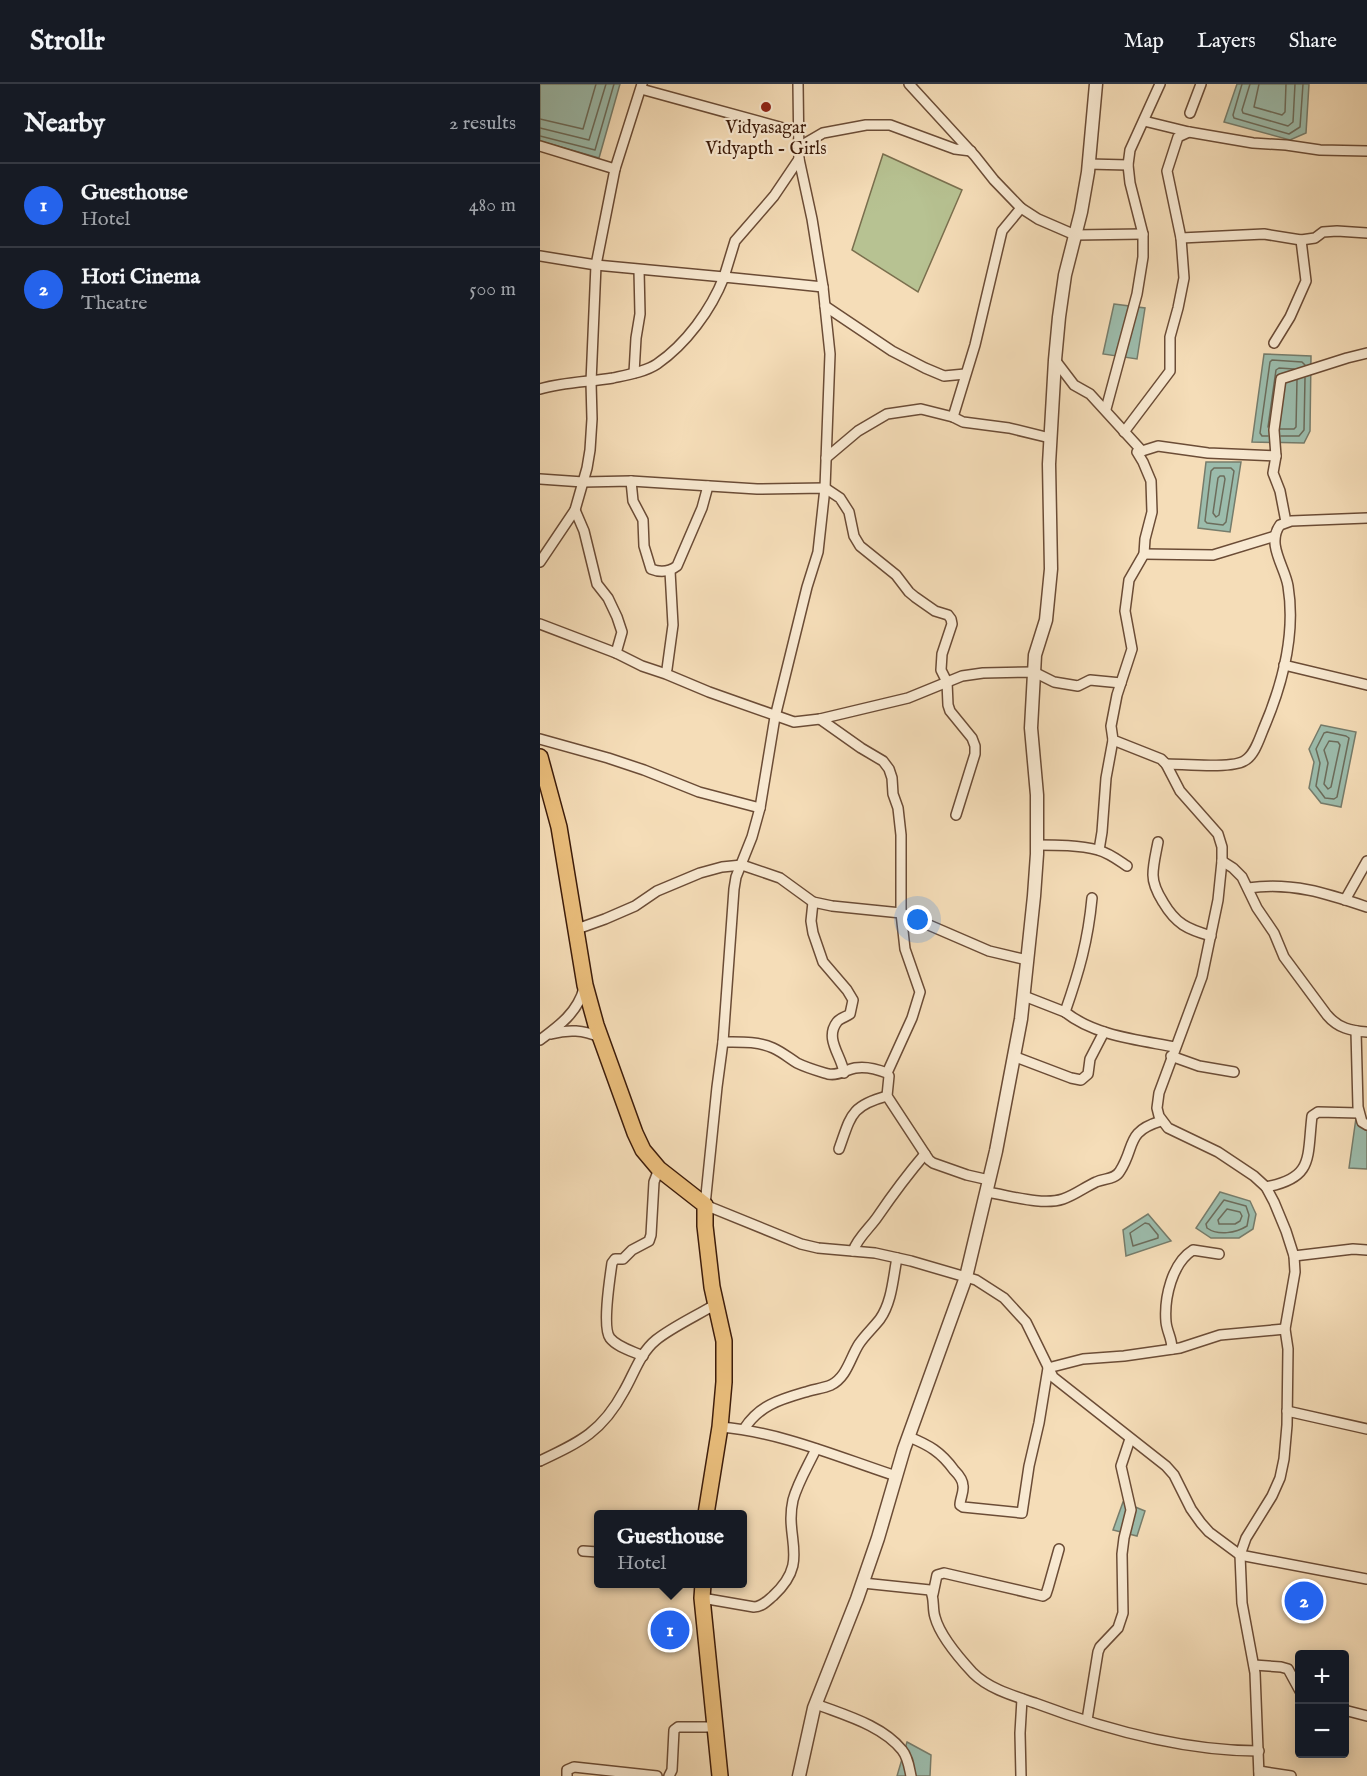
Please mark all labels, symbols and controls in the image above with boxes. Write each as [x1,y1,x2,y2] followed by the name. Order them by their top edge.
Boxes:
[30,24,105,59] text: Strollr
[1124,28,1164,55] text: Map
[1197,28,1256,55] text: Layers
[1289,28,1337,55] text: Share
[759,100,773,114] marker: Vidyasagar Vidyapth - Girls
[24,107,105,140] text: Nearby
[449,111,516,136] text: 2 results
[704,117,827,161] place label: Vidyasagar Vidyapth - Girls
[81,179,188,207] text: Guesthouse
[40,193,47,218] text: 1
[469,193,516,218] text: 480 m
[81,207,130,232] text: Hotel
[81,263,200,291] text: Hori Cinema
[39,277,48,302] text: 2
[469,277,516,302] text: 500 m
[81,291,147,316] text: Theatre
[903,905,932,934] your location
[594,1510,747,1588] popup
[617,1523,724,1551] text: Guesthouse
[617,1551,666,1576] text: Hotel
[1284,1578,1323,1624] pin: 2
[650,1608,690,1652] pin: 1
[1295,1650,1349,1758] map controls
[1295,1650,1349,1704] button: +
[1295,1704,1349,1758] button: −

